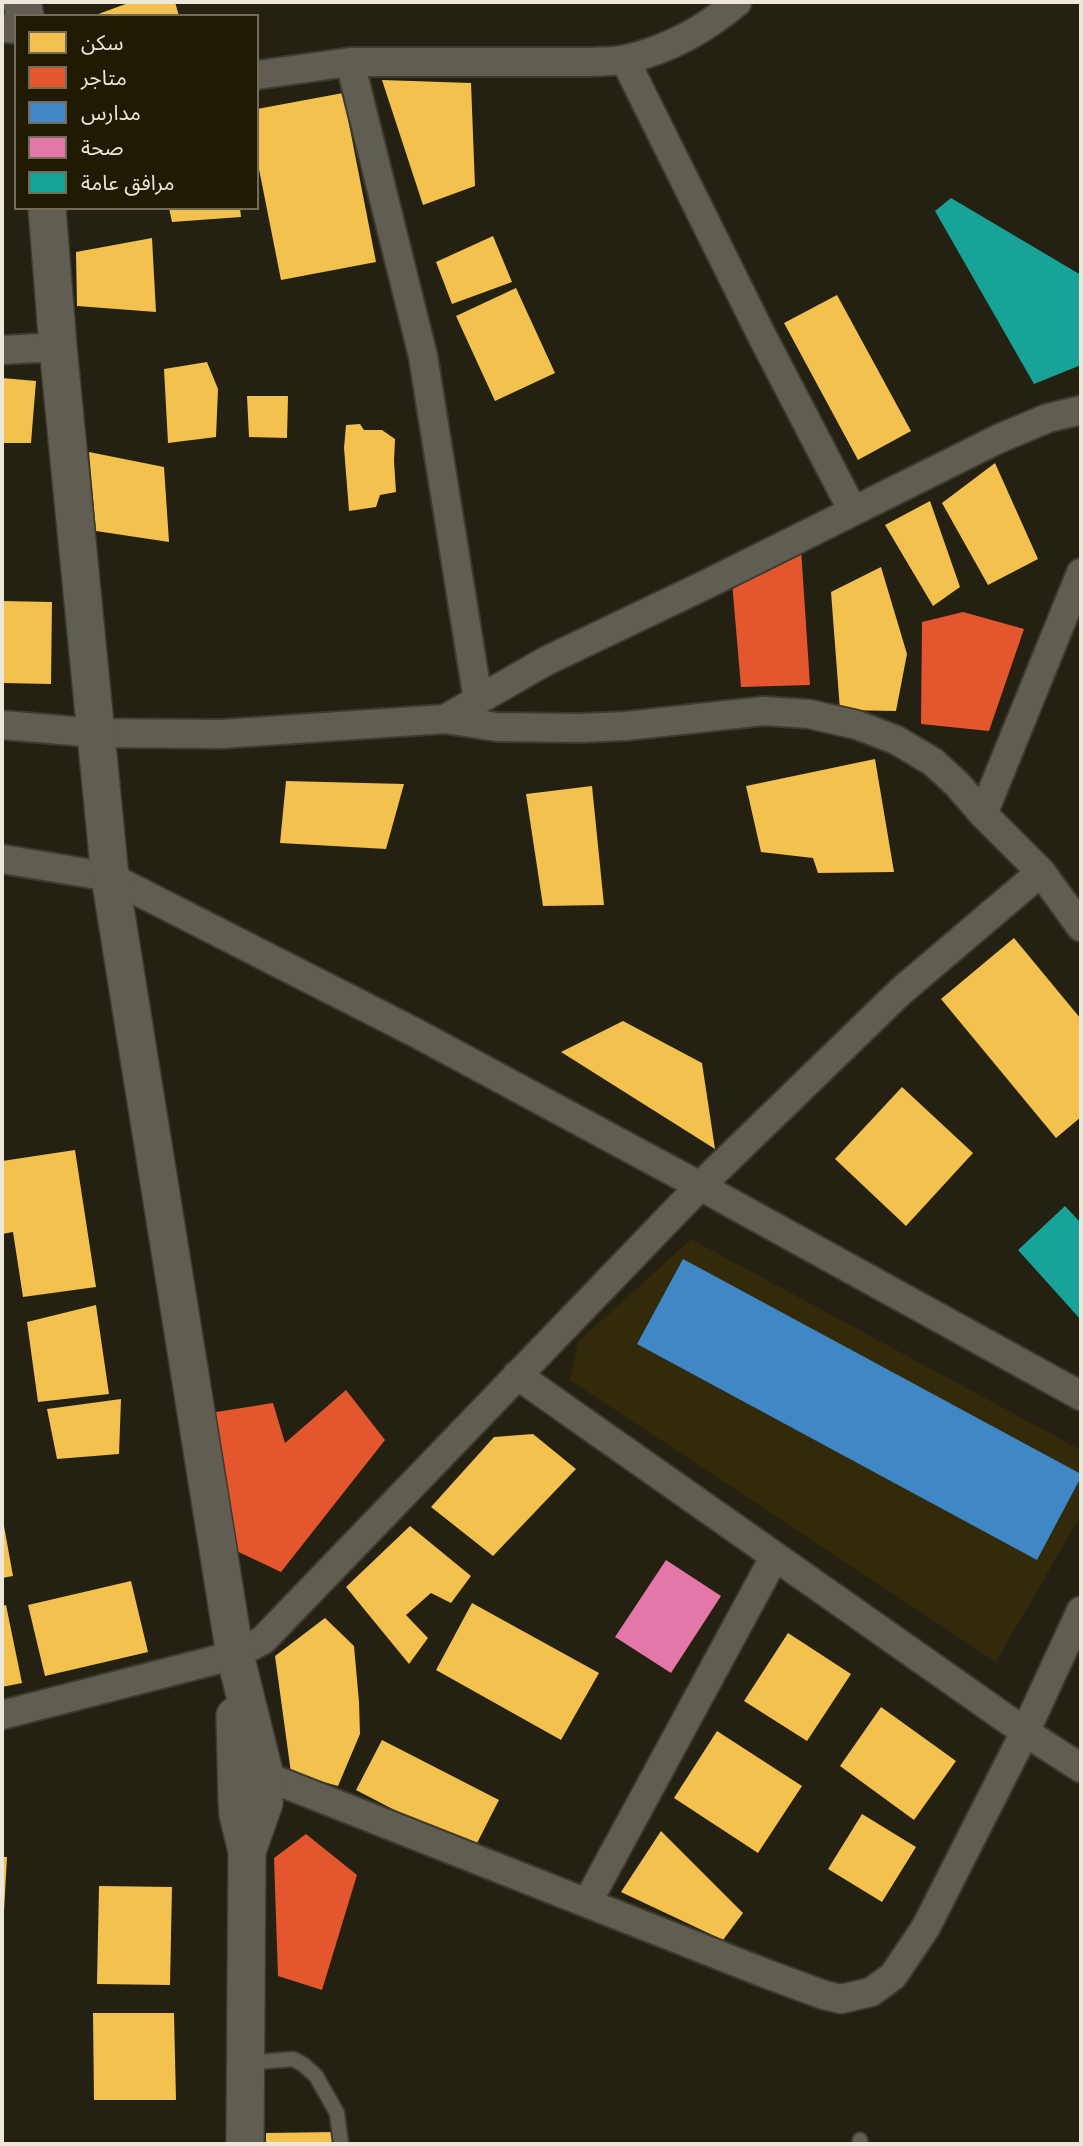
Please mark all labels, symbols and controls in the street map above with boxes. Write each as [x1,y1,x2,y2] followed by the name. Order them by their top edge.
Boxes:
[14,14,259,210] legend
[81,29,123,57] text: سكن
[81,64,127,92] text: متاجر
[81,99,141,127] text: مدارس
[81,134,124,162] text: صحة
[81,169,174,197] text: مرافق عامة

